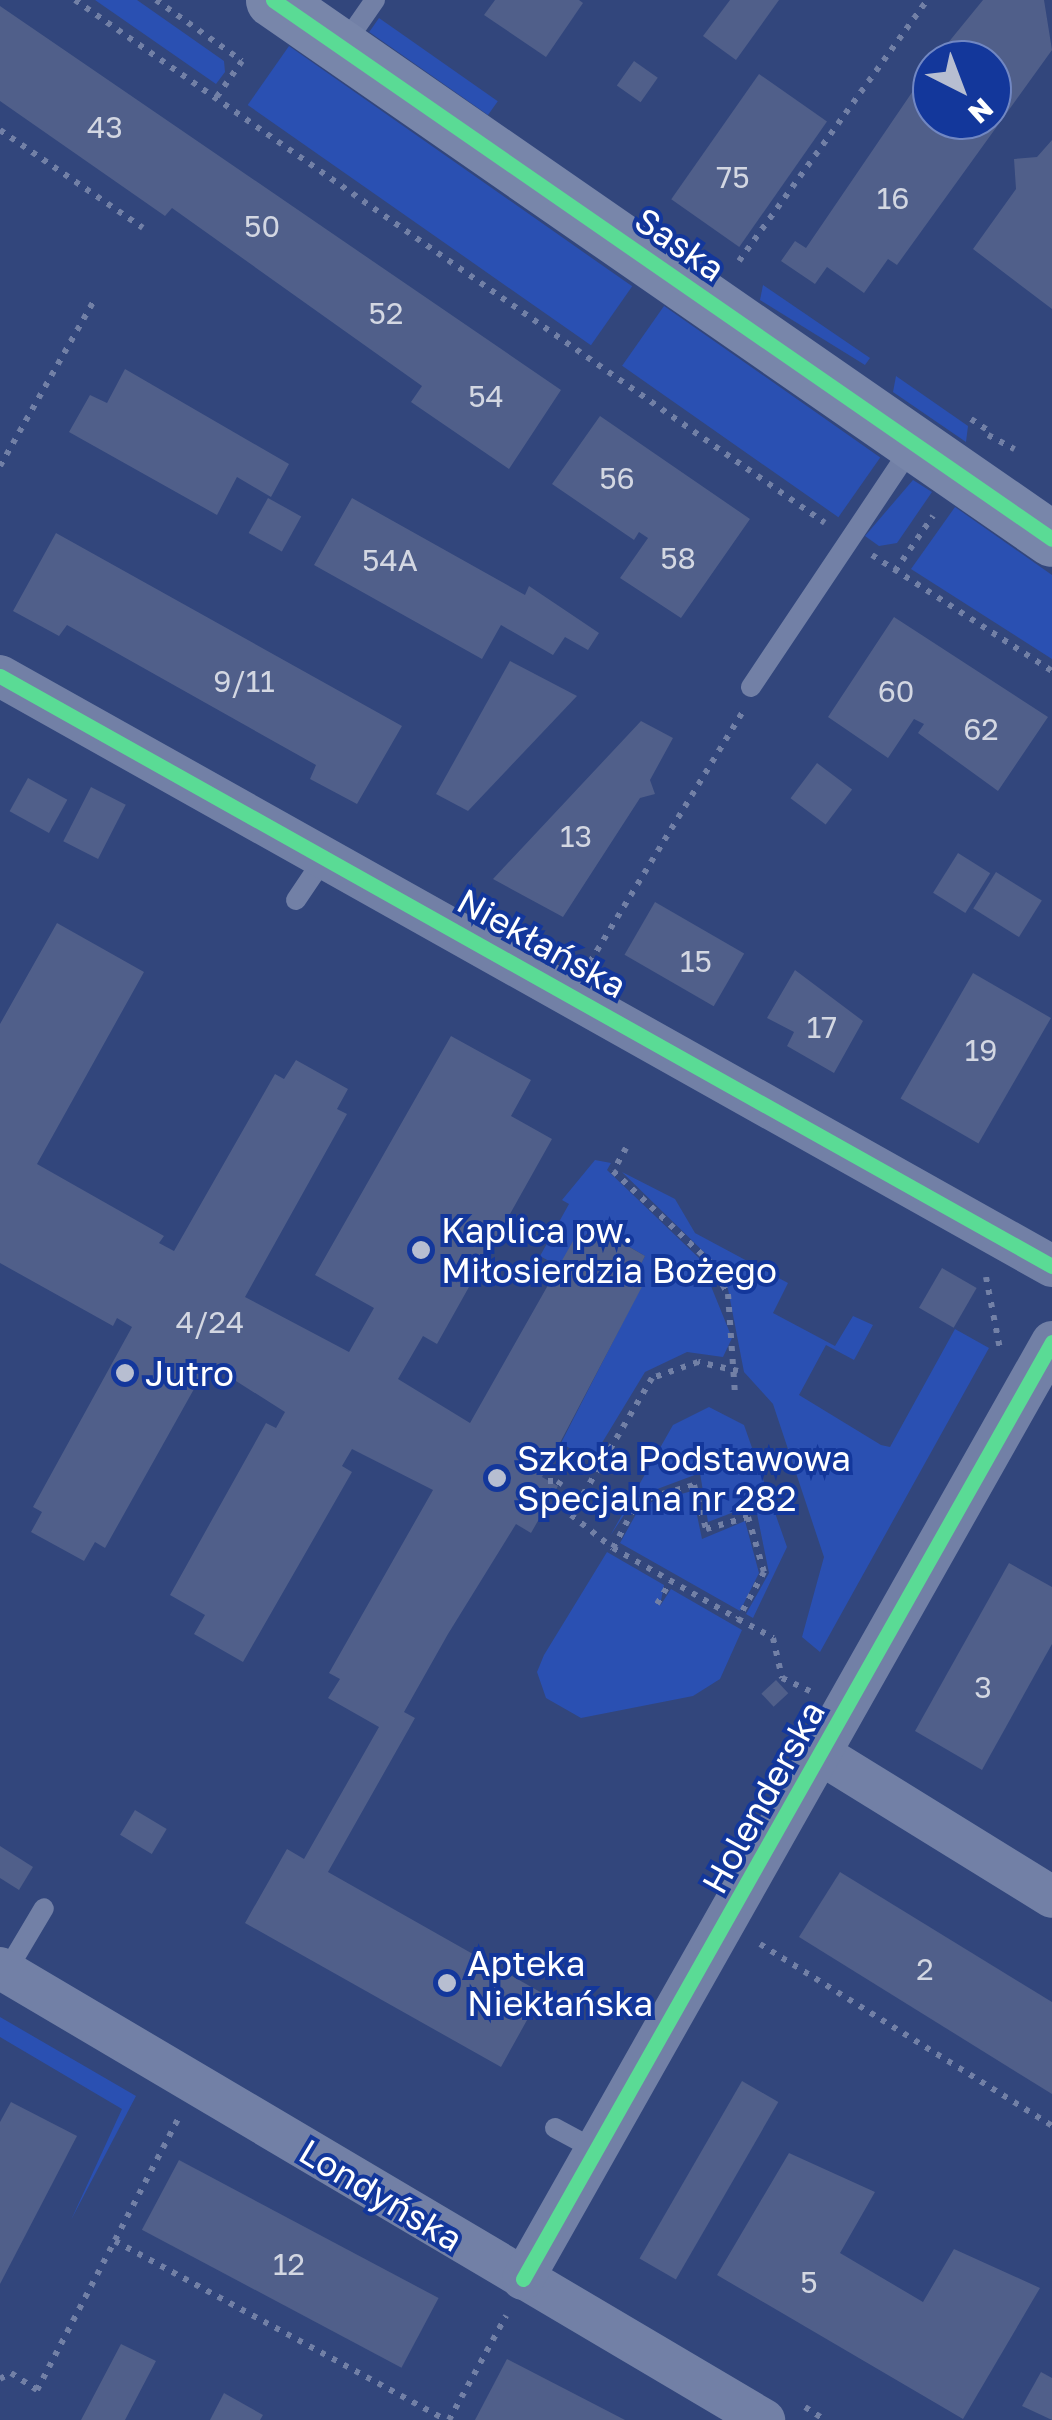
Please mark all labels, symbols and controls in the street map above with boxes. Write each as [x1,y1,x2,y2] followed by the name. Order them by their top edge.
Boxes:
[912,40,1012,140] north arrow
[962,92,1000,131] text: N
[87,109,123,145] house number: 43
[716,159,750,195] house number: 75
[877,180,909,216] house number: 16
[627,198,733,290] street label: Saska
[244,208,280,244] house number: 50
[369,295,403,331] house number: 52
[468,378,504,414] house number: 54
[599,460,635,496] house number: 56
[660,540,696,576] house number: 58
[362,542,418,578] house number: 54A
[213,663,275,699] house number: 9/11
[878,673,914,709] house number: 60
[963,711,999,747] house number: 62
[560,818,592,854] house number: 13
[450,879,634,1007] street label: Niekłańska
[680,943,712,979] house number: 15
[807,1009,837,1045] house number: 17
[965,1032,997,1068] house number: 19
[441,1209,777,1291] place label: Kaplica pw. Miłosierdzia Bożego
[410,1239,432,1261] marker: Kaplica pw. Miłosierdzia Bożego
[176,1304,244,1340] house number: 4/24
[145,1352,234,1394] place label: Jutro
[114,1362,136,1384] marker: Jutro
[517,1437,851,1519] place label: Szkoła Podstawowa Specjalna nr 282
[486,1467,508,1489] marker: Szkoła Podstawowa Specjalna nr 282
[974,1669,992,1705] house number: 3
[693,1693,833,1901] street label: Holenderska
[467,1942,653,2024] place label: Apteka Niekłańska
[916,1951,934,1987] house number: 2
[436,1972,458,1994] marker: Apteka Niekłańska
[292,2130,470,2260] street label: Londyńska
[273,2246,305,2282] house number: 12
[800,2264,818,2300] house number: 5

